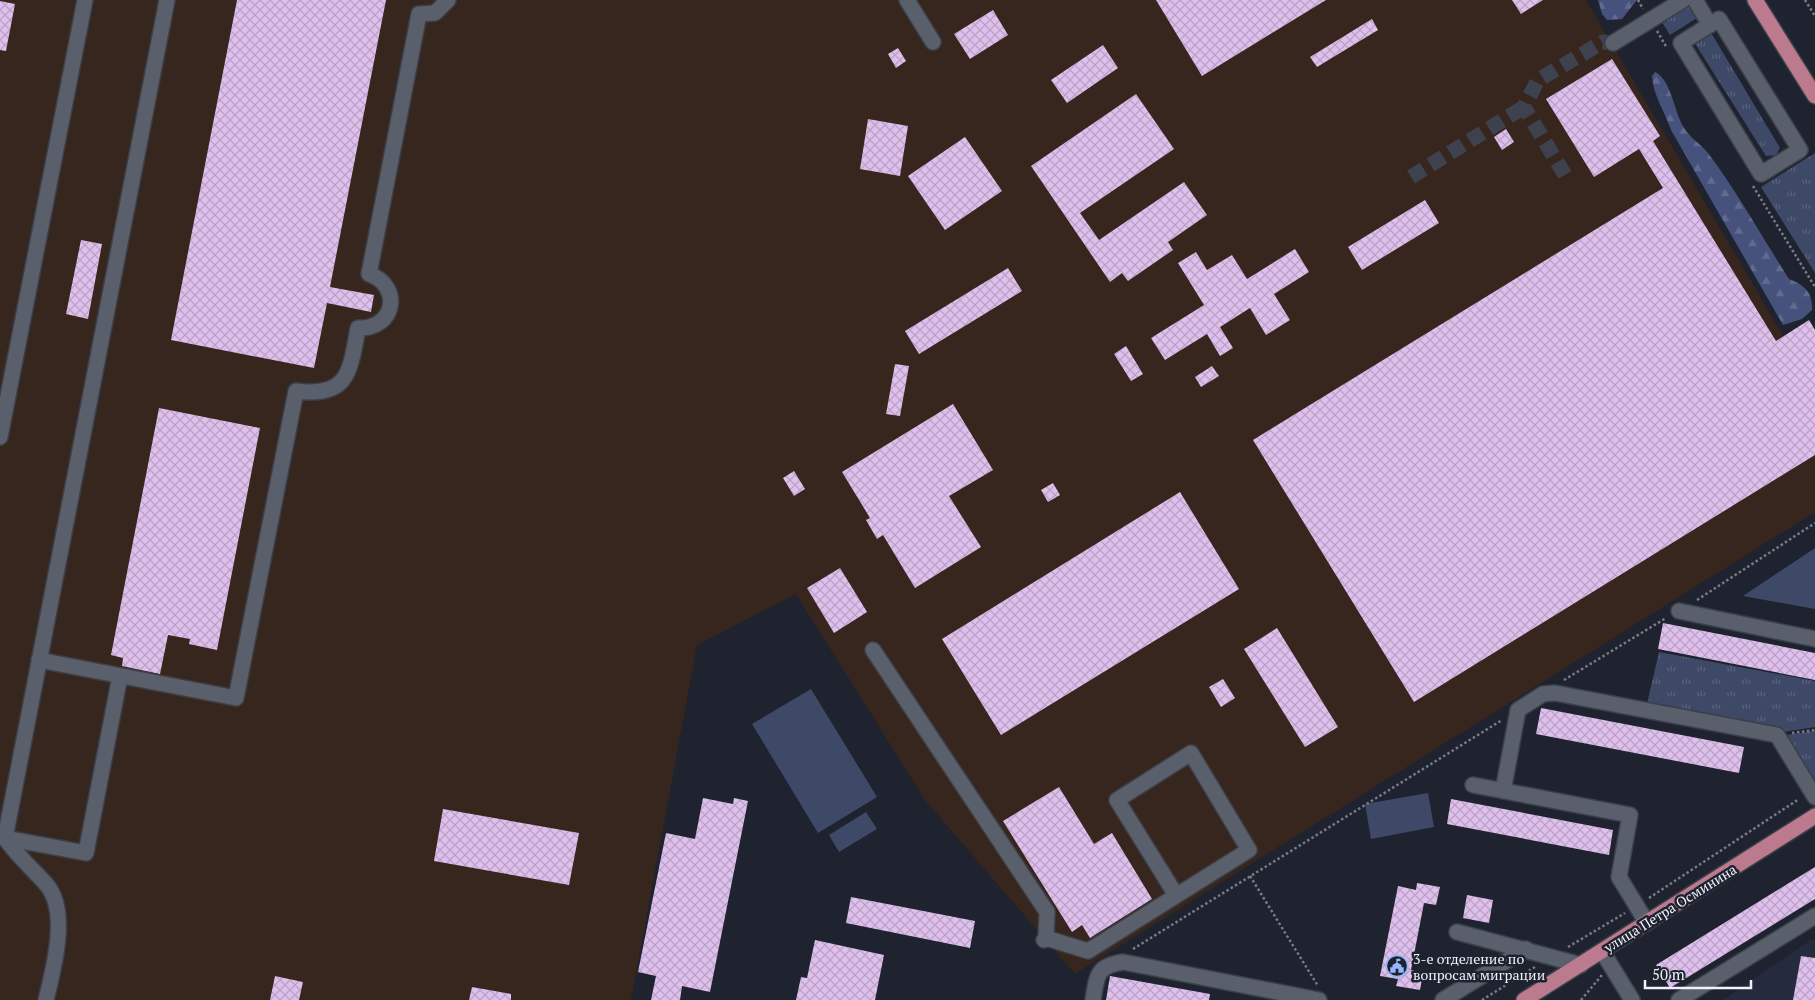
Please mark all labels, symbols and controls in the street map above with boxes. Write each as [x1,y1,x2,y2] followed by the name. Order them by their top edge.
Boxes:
[1599,859,1740,957] street label: улица Петра Осминина
[1413,949,1546,984] place label: 3-е отделение по вопросам миграции
[1385,954,1409,978] public building icon: 3-е отделение по вопросам миграции
[1645,958,1751,990] scale bar
[1652,964,1685,984] text: 50 m

